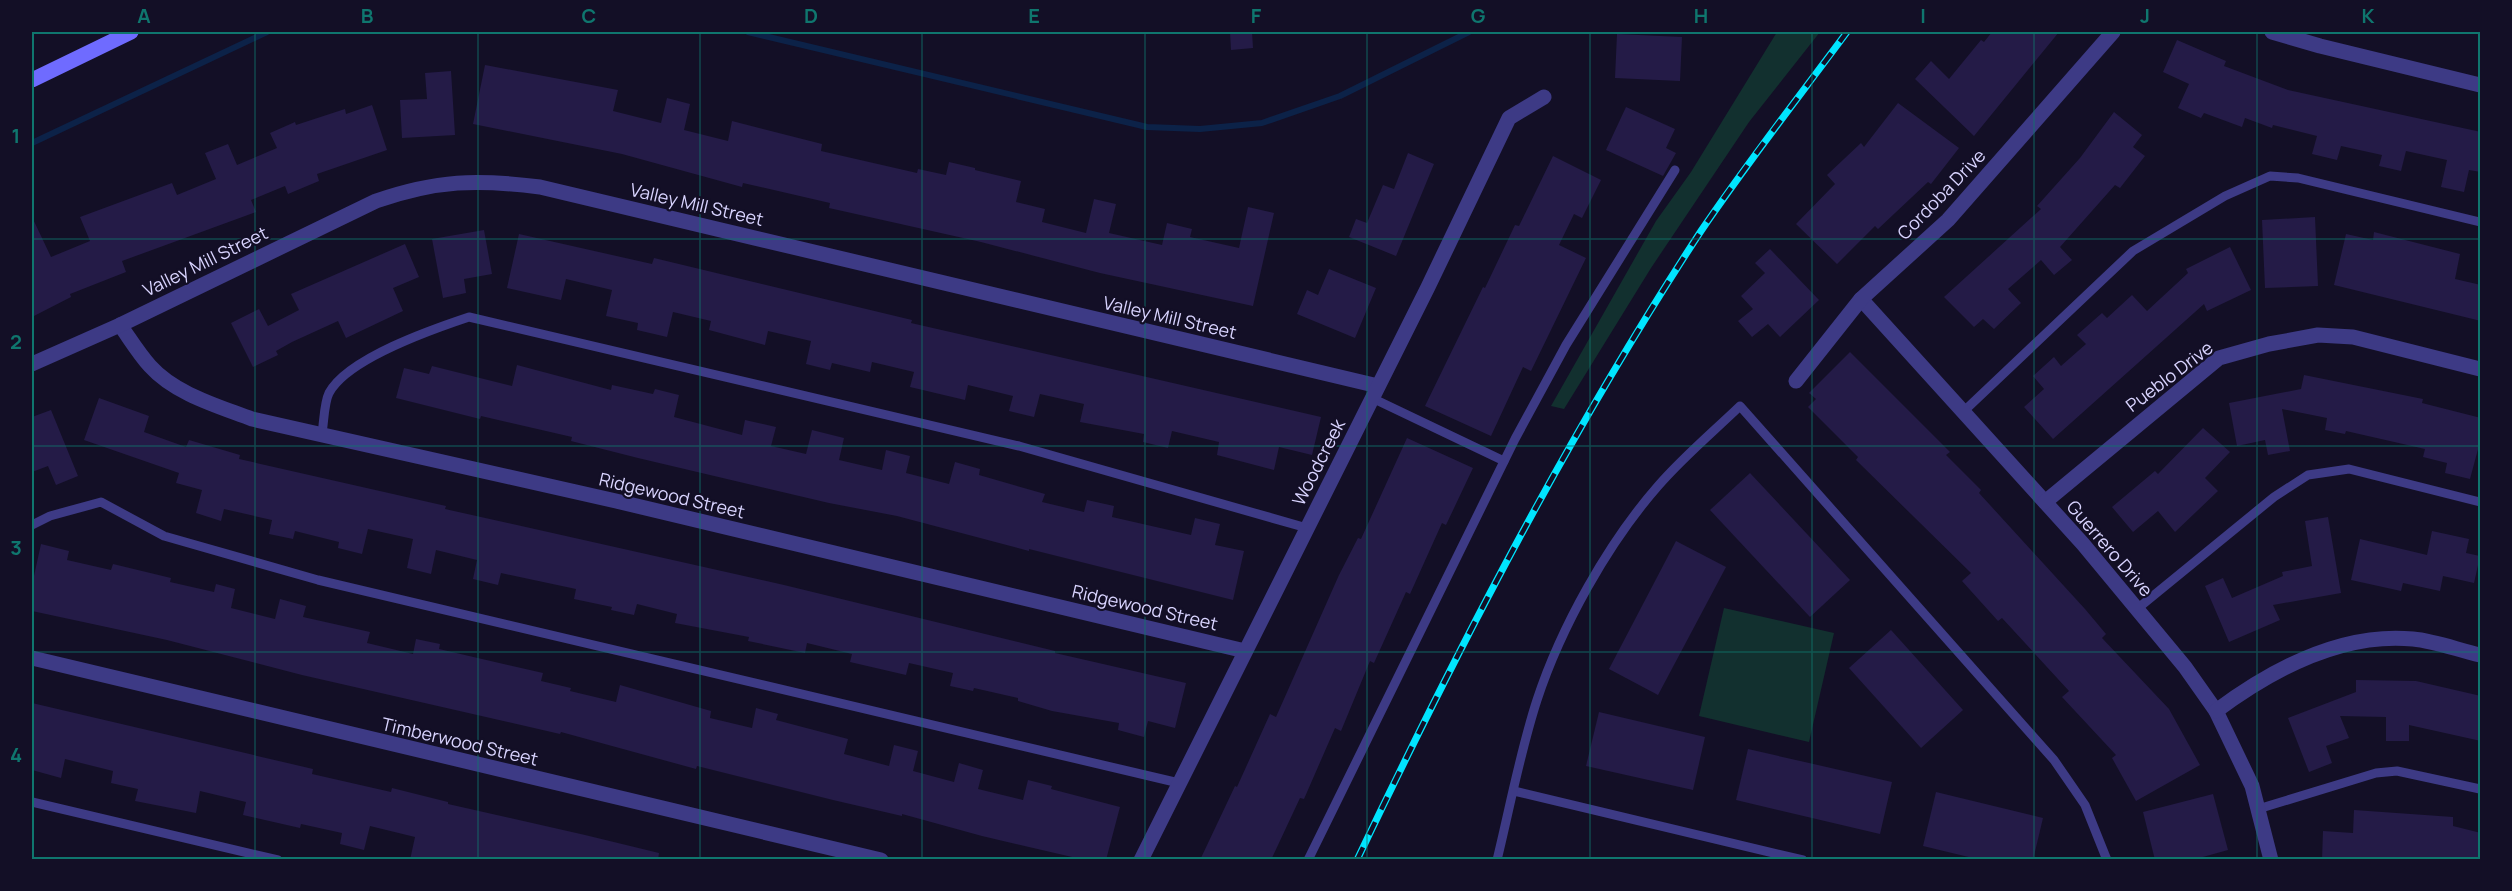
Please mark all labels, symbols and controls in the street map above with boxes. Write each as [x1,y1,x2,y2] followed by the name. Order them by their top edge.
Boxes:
[137,2,151,29] text: A
[361,2,374,29] text: B
[582,2,596,29] text: C
[804,2,818,29] text: D
[1028,2,1040,29] text: E
[1251,2,1262,29] text: F
[1471,2,1486,29] text: G
[1694,2,1708,29] text: H
[1920,2,1926,29] text: I
[2140,2,2150,29] text: J
[2362,2,2375,29] text: K
[12,122,20,149] text: 1
[1892,143,1990,245] street label: Cordoba Drive
[628,177,766,231] street label: Valley Mill Street
[139,220,271,302] street label: Valley Mill Street
[1101,290,1239,344] street label: Valley Mill Street
[10,328,22,355] text: 2
[2121,335,2217,417] street label: Pueblo Drive
[1286,414,1351,509] street label: Woodcreek
[597,467,747,523] street label: Ridgewood Street
[2062,495,2158,601] street label: Guerrero Drive
[10,534,22,561] text: 3
[1070,579,1220,635] street label: Ridgewood Street
[379,711,541,771] street label: Timberwood Street
[10,741,22,768] text: 4

